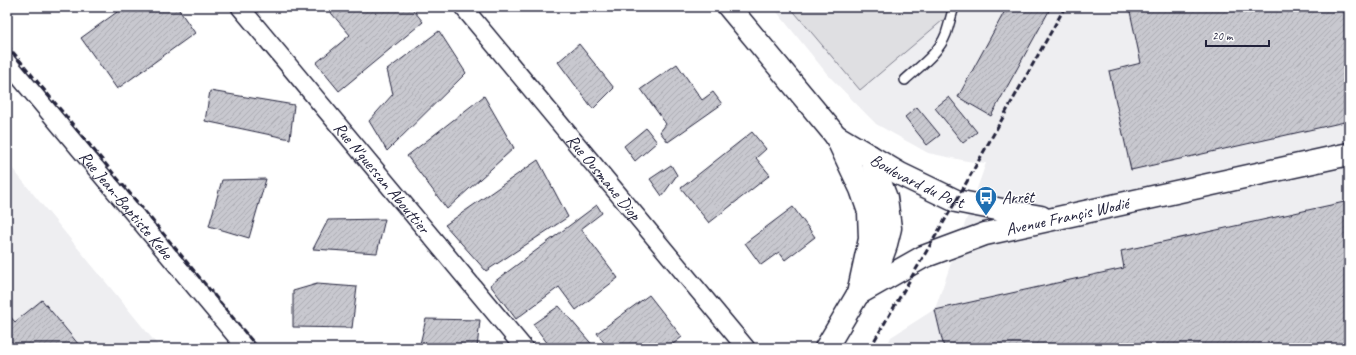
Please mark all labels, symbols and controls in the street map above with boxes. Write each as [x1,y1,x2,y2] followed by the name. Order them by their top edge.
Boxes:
[1206,22,1269,48] scale bar
[1212,28,1234,44] text: 20 m
[330,118,436,239] street label: Rue N'guessan Abouttier
[562,130,647,226] street label: Rue Ousmane Diop
[75,146,179,264] street label: Rue Jean-Baptiste Kebe
[867,148,968,213] street label: Boulevard du Port
[973,184,999,217] bus stop icon: Arrêt
[1002,187,1036,208] place label: Arrêt
[1004,192,1133,240] street label: Avenue Françis Wodié

